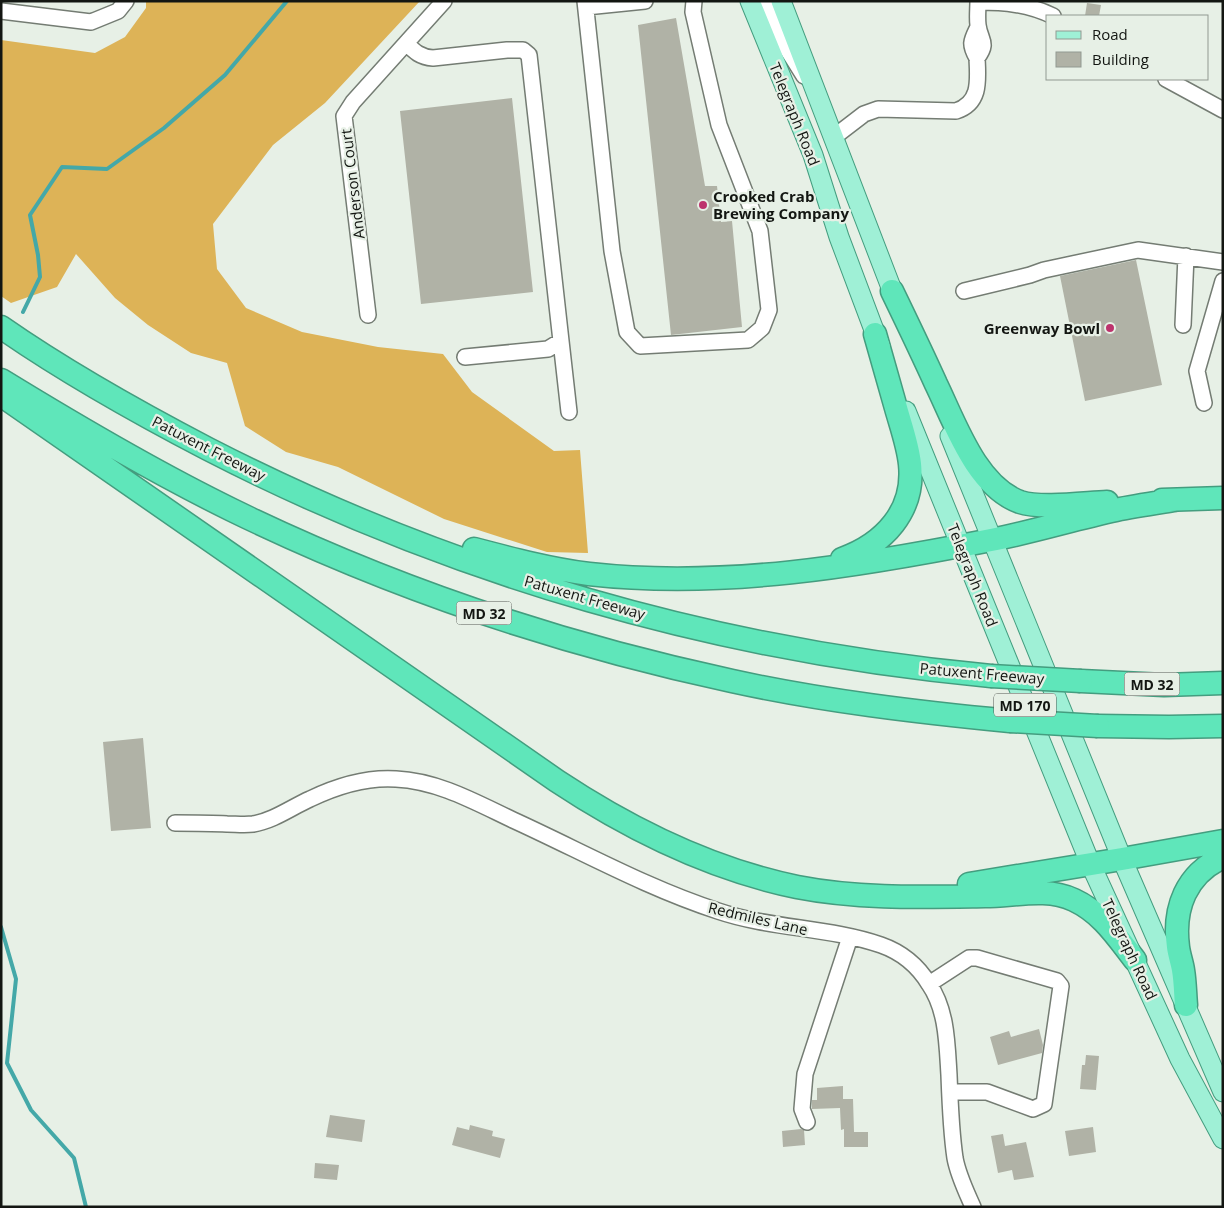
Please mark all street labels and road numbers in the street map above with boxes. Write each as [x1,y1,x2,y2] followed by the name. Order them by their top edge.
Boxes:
[765,59,825,169] street label: Telegraph Road
[335,128,369,240] street label: Anderson Court
[149,411,270,485] street label: Patuxent Freeway
[943,520,1003,630] street label: Telegraph Road
[522,570,648,624] street label: Patuxent Freeway
[456,602,512,624] road number: MD 32
[919,658,1046,688] street label: Patuxent Freeway
[1124,672,1180,696] road number: MD 32
[994,694,1056,716] road number: MD 170
[1098,895,1162,1003] street label: Telegraph Road
[706,897,810,939] street label: Redmiles Lane

